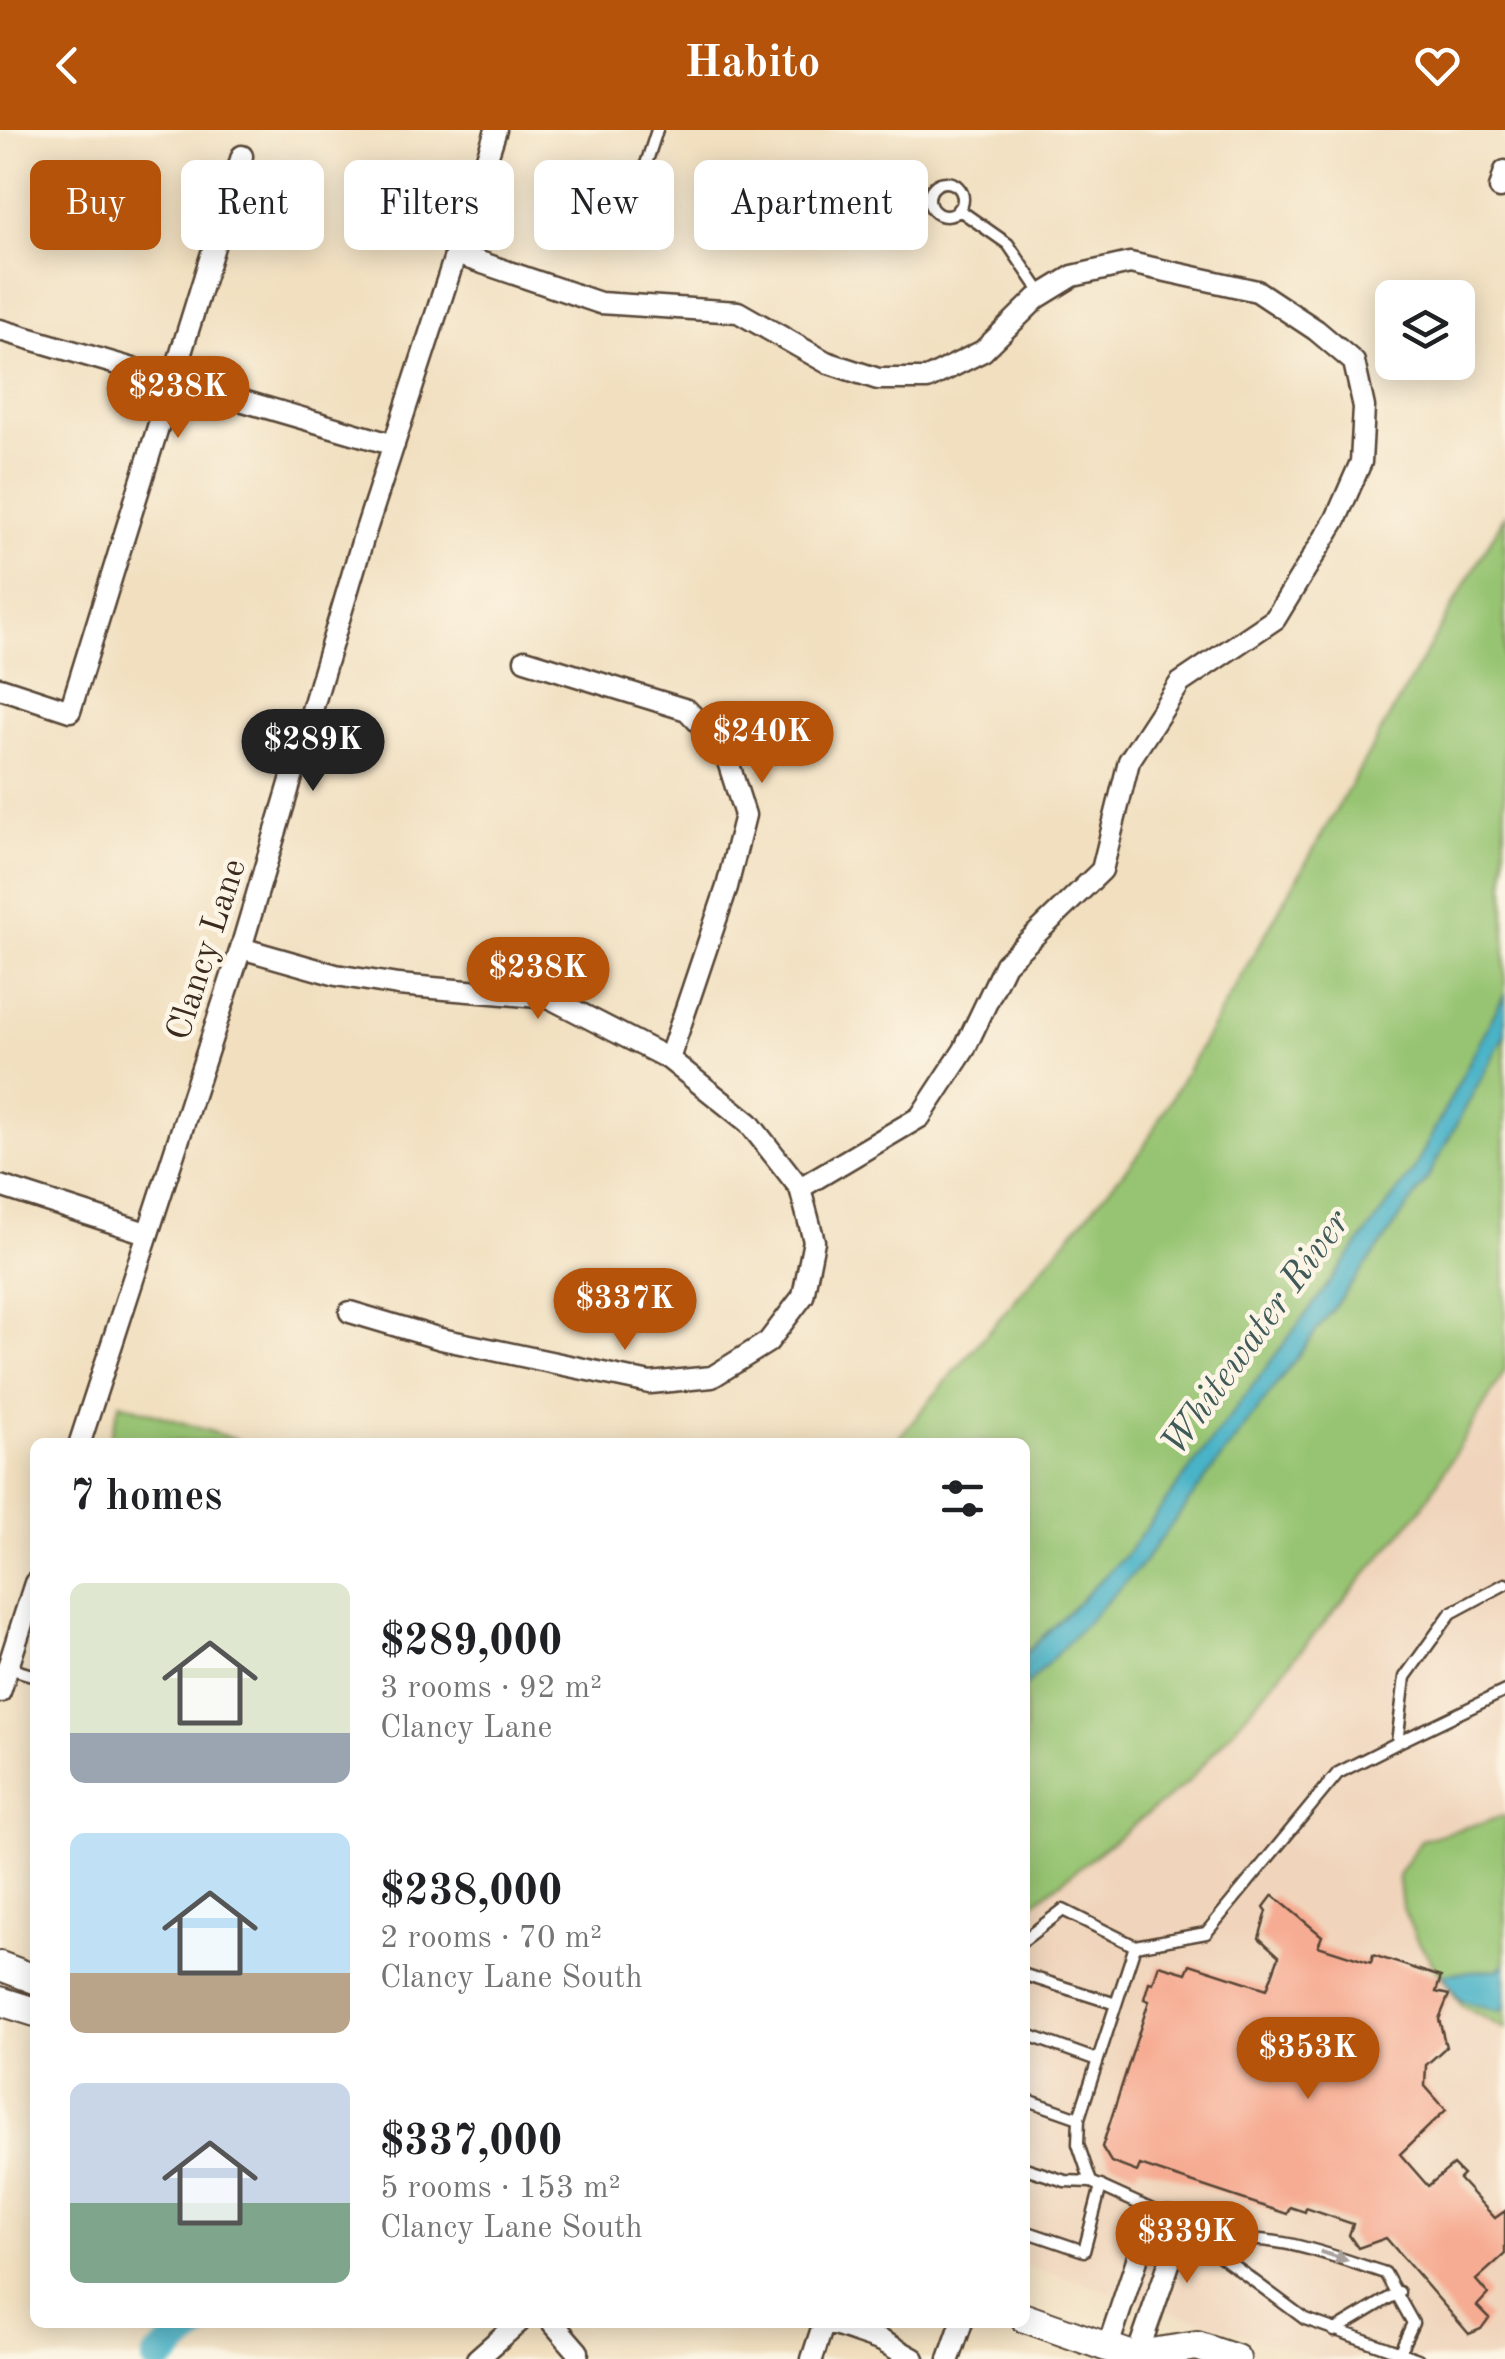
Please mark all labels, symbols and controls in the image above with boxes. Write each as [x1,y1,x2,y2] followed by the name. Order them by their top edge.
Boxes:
[40,38,95,93] icon: back
[1410,38,1465,93] icon: heart
[684,42,821,87] text: Habito
[30,160,161,250] chip: Buy
[181,160,324,250] chip: Rent
[344,160,514,250] chip: Filters
[534,160,674,250] chip: New
[694,160,928,250] chip: Apartment
[1375,280,1475,380] map controls
[1375,280,1475,380] button: layers
[108,356,248,441] pin: $238K
[129,372,227,404] text: $238K
[692,701,832,786] pin: $240K
[243,709,383,794] pin: $289K
[713,717,811,749] text: $240K
[264,725,362,757] text: $289K
[162,855,253,1045] street label: Clancy Lane
[468,937,608,1022] pin: $238K
[489,953,587,985] text: $238K
[1155,1204,1358,1463] water label: Whitewater River
[555,1268,695,1353] pin: $337K
[576,1284,674,1316] text: $337K
[935,1471,990,1526] icon: filters
[70,1477,222,1519] text: 7 homes
[380,1622,562,1664] text: $289,000
[150,1623,270,1743] icon: home
[380,1673,602,1705] text: 3 rooms · 92 m²
[380,1713,552,1745] text: Clancy Lane
[380,1872,562,1914] text: $238,000
[150,1873,270,1993] icon: home
[380,1923,602,1955] text: 2 rooms · 70 m²
[380,1963,643,1995] text: Clancy Lane South
[1238,2017,1378,2102] pin: $353K
[1259,2033,1357,2065] text: $353K
[380,2122,562,2164] text: $337,000
[150,2123,270,2243] icon: home
[380,2173,621,2205] text: 5 rooms · 153 m²
[1117,2201,1257,2286] pin: $339K
[380,2213,643,2245] text: Clancy Lane South
[1138,2217,1236,2249] text: $339K
[1319,2250,1349,2265] one-way arrow

